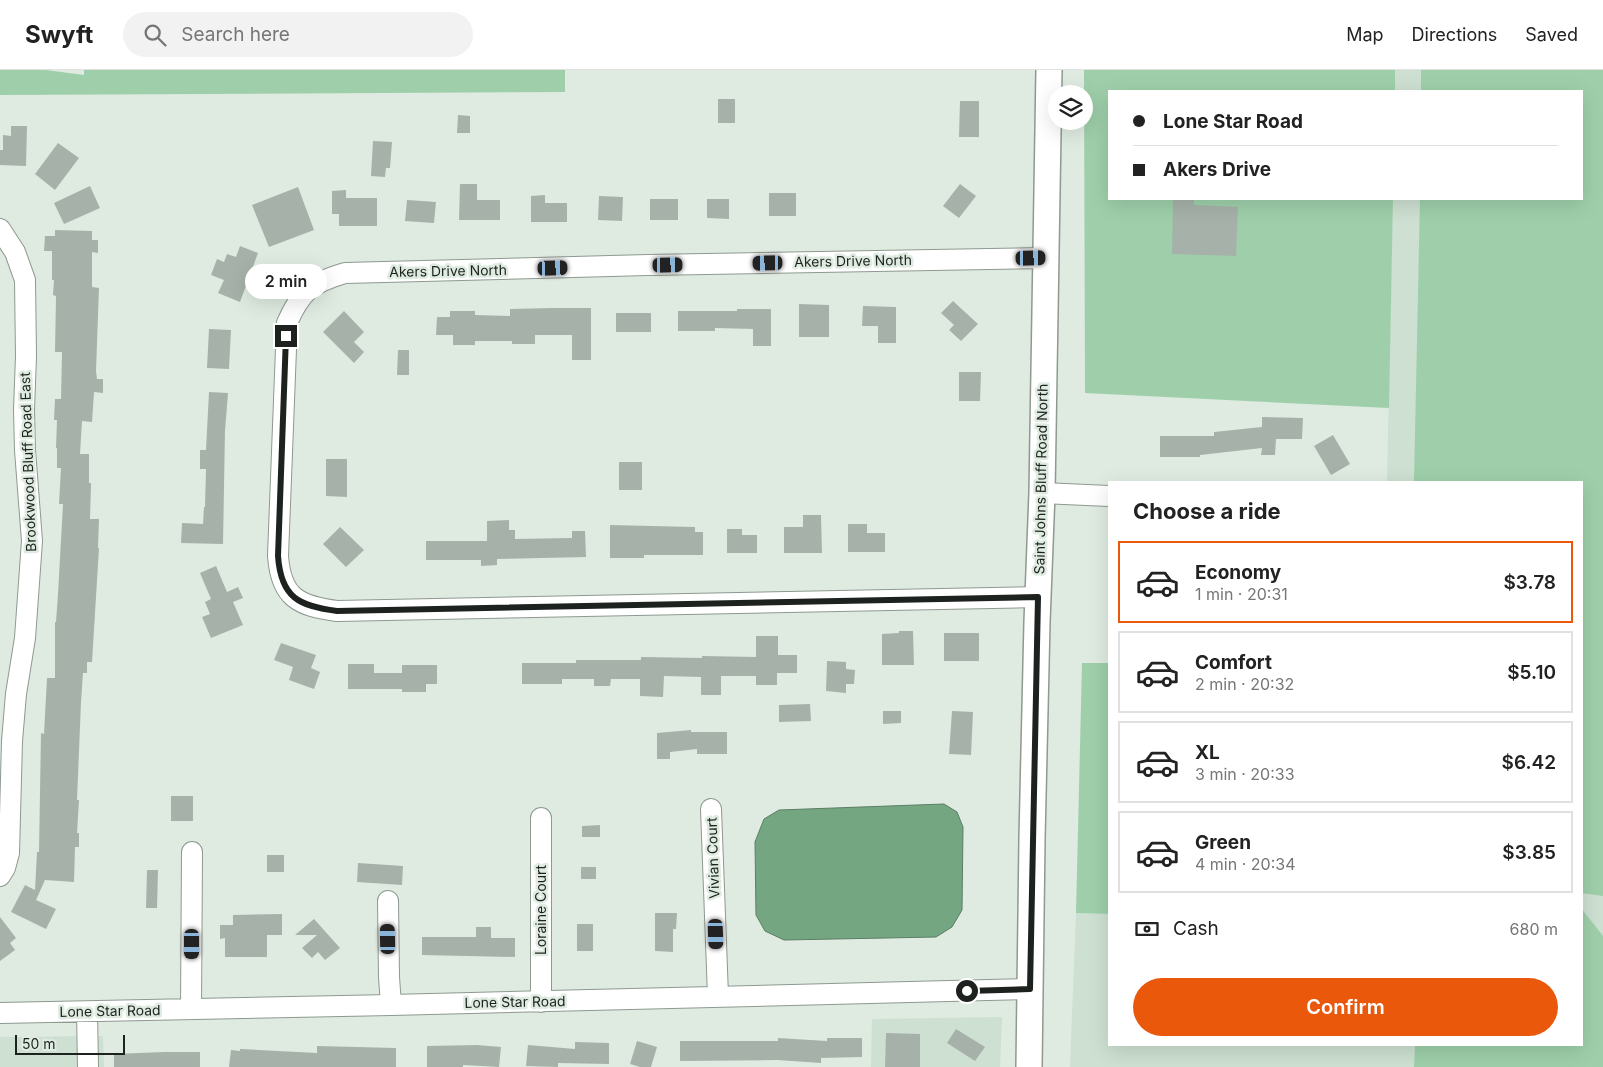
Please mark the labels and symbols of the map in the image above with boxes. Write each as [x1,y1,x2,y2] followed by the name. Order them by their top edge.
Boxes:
[1015,250,1046,266] car
[794,251,912,270] street label: Akers Drive North
[752,255,783,271] car
[652,257,683,273] car
[537,260,568,276] car
[389,261,507,280] street label: Akers Drive North
[245,264,327,298] callout: 2 min
[275,325,297,347] route end
[16,372,39,552] street label: Brookwood Bluff Road East
[1030,383,1051,575] street label: Saint Johns Bluff Road North
[703,817,722,899] street label: Vivian Court
[532,865,549,955] street label: Loraine Court
[707,919,724,949] car
[380,924,395,954] car
[184,929,199,959] car
[956,980,978,1002] route start
[464,992,566,1011] street label: Lone Star Road
[59,1001,161,1020] street label: Lone Star Road
[15,1032,125,1055] scale bar

